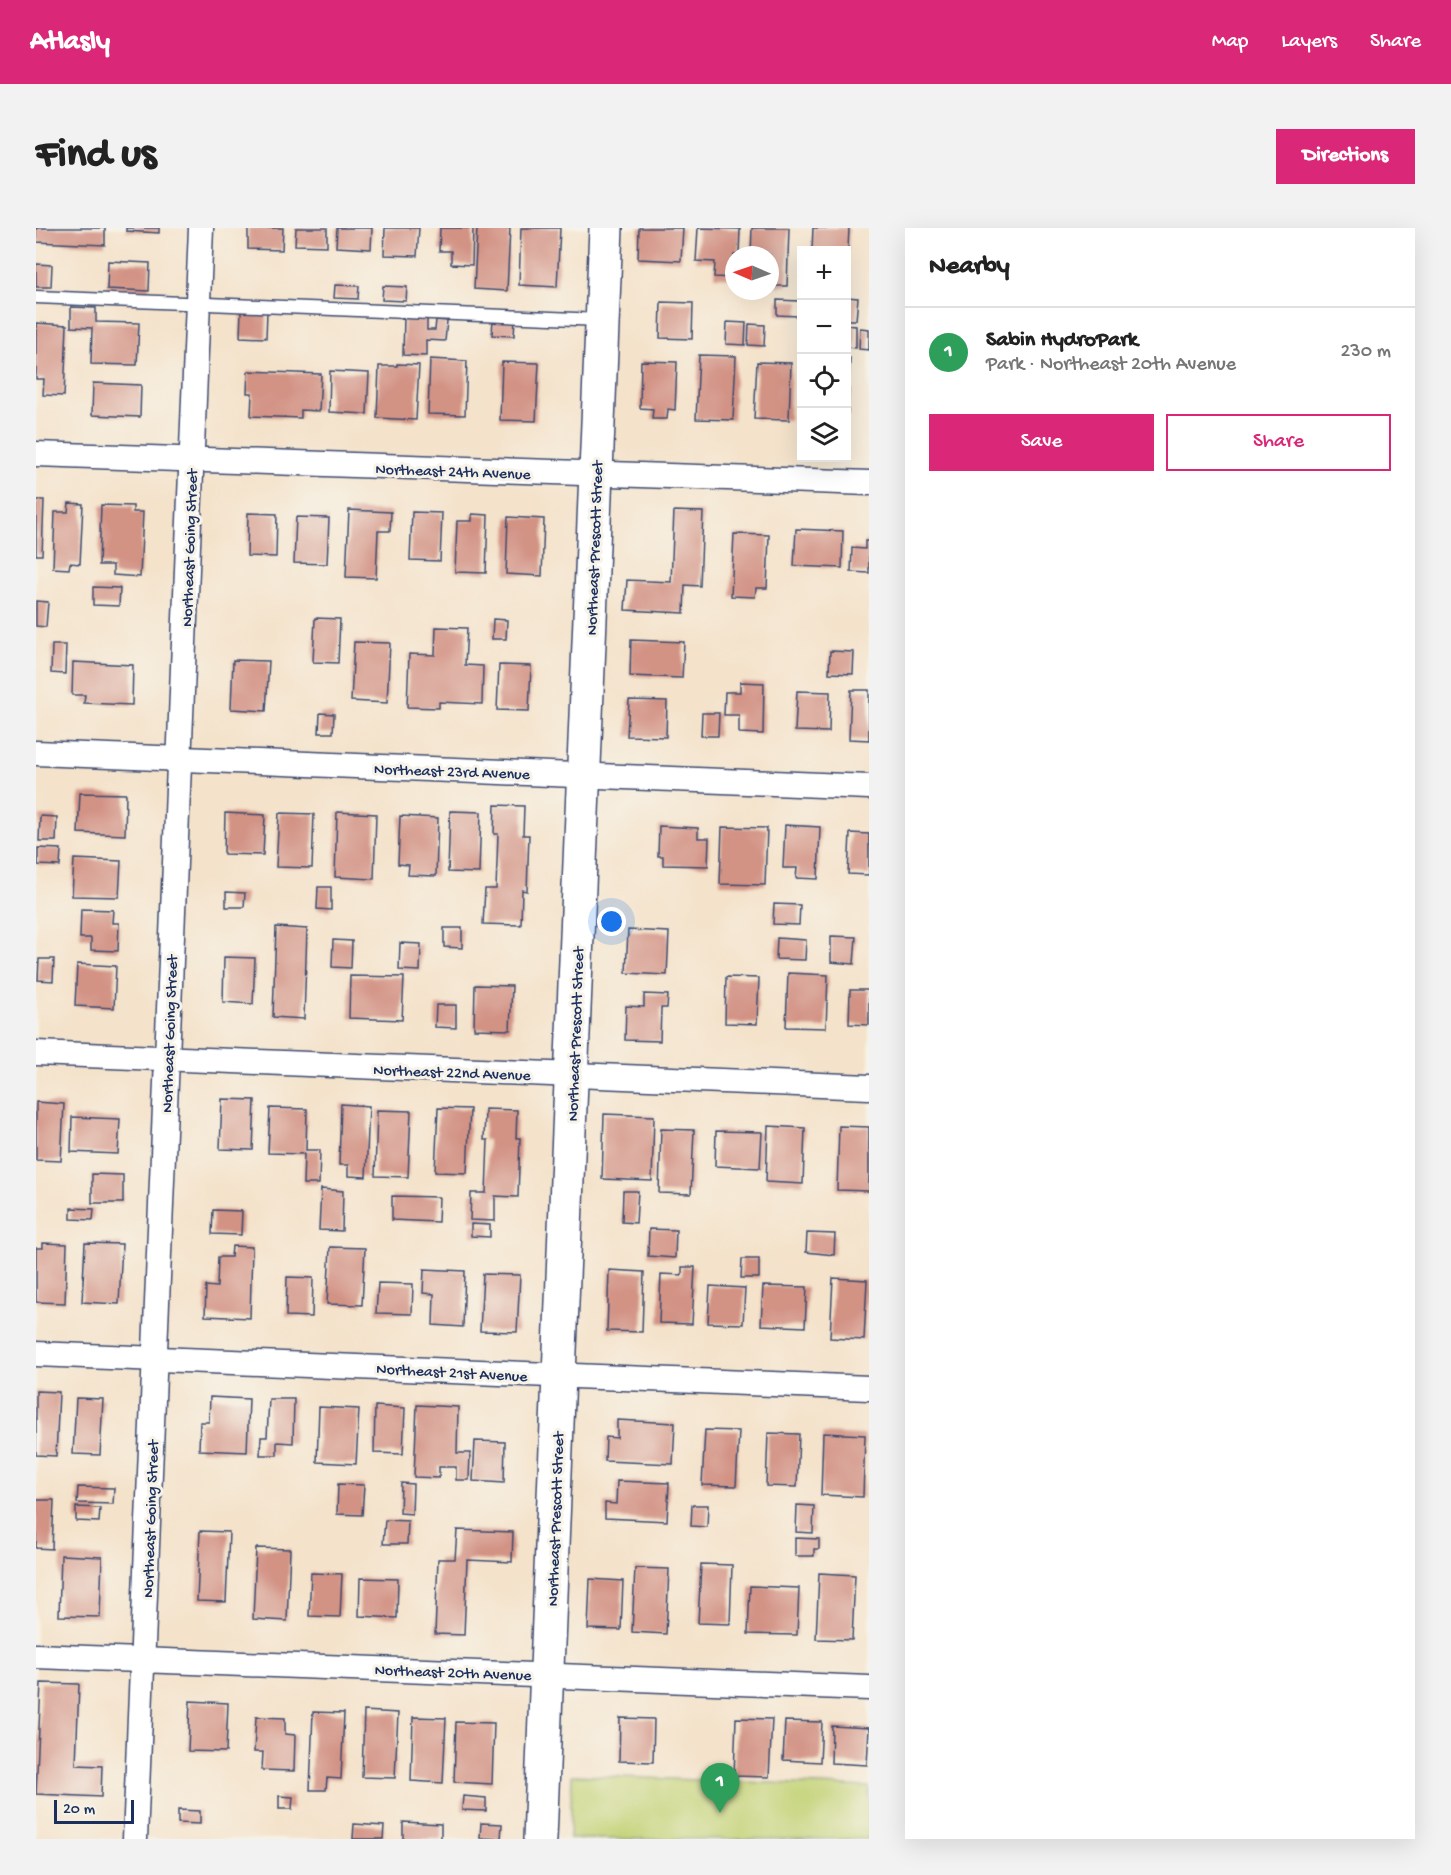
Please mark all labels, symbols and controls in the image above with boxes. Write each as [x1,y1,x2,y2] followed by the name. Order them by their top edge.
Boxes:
[30,26,110,59] text: Atlasly
[1212,30,1248,55] text: Map
[1281,30,1337,55] text: Layers
[1370,30,1421,55] text: Share
[1276,129,1415,184] button: Directions
[36,132,156,181] text: Find us
[725,246,779,300] north arrow
[797,246,851,462] map controls
[797,246,851,300] button: +
[929,252,1010,283] text: Nearby
[797,300,851,354] button: −
[986,328,1138,354] text: Sabin HydroPark
[944,341,953,364] text: 1
[1341,341,1391,364] text: 230 m
[797,354,851,408] button: locate
[986,354,1236,377] text: Park · Northeast 20th Avenue
[797,408,851,462] button: layers
[929,414,1154,471] button: Save
[1166,414,1391,471] button: Share
[584,459,609,636] street label: Northeast Prescott Street
[375,461,532,486] street label: Northeast 24th Avenue
[179,467,204,627] street label: Northeast Going Street
[374,761,531,786] street label: Northeast 23rd Avenue
[597,907,626,936] your location
[565,945,590,1122] street label: Northeast Prescott Street
[159,953,184,1113] street label: Northeast Going Street
[373,1062,532,1087] street label: Northeast 22nd Avenue
[376,1361,529,1388] street label: Northeast 21st Avenue
[545,1430,570,1607] street label: Northeast Prescott Street
[140,1438,165,1598] street label: Northeast Going Street
[374,1662,532,1687] street label: Northeast 20th Avenue
[700,1764,740,1813] pin: 1
[54,1797,134,1824] scale bar
[63,1801,95,1820] text: 20 m

